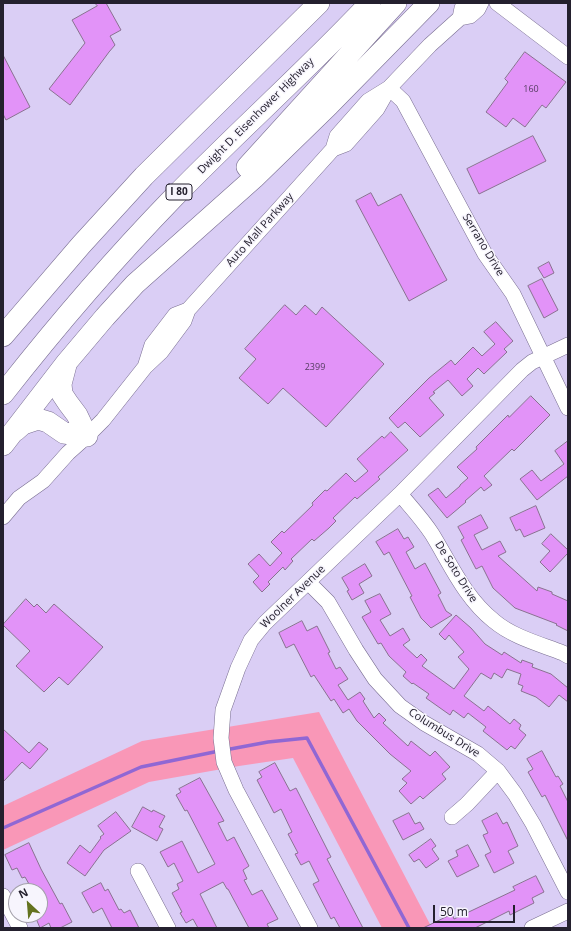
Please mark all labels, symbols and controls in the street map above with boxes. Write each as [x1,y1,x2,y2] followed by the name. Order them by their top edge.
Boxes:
[195,55,317,177] street label: Dwight D. Eisenhower Highway
[523,84,539,94] house number: 160
[166,184,192,200] road number: I 80
[223,190,297,270] street label: Auto Mall Parkway
[459,211,507,279] street label: Serrano Drive
[305,362,325,372] house number: 2399
[432,539,480,605] street label: De Soto Drive
[258,563,328,631] street label: Woolner Avenue
[406,706,482,760] street label: Columbus Drive
[8,883,48,923] north arrow
[16,884,30,901] text: N
[435,897,517,923] scale bar
[440,903,468,920] text: 50 m

